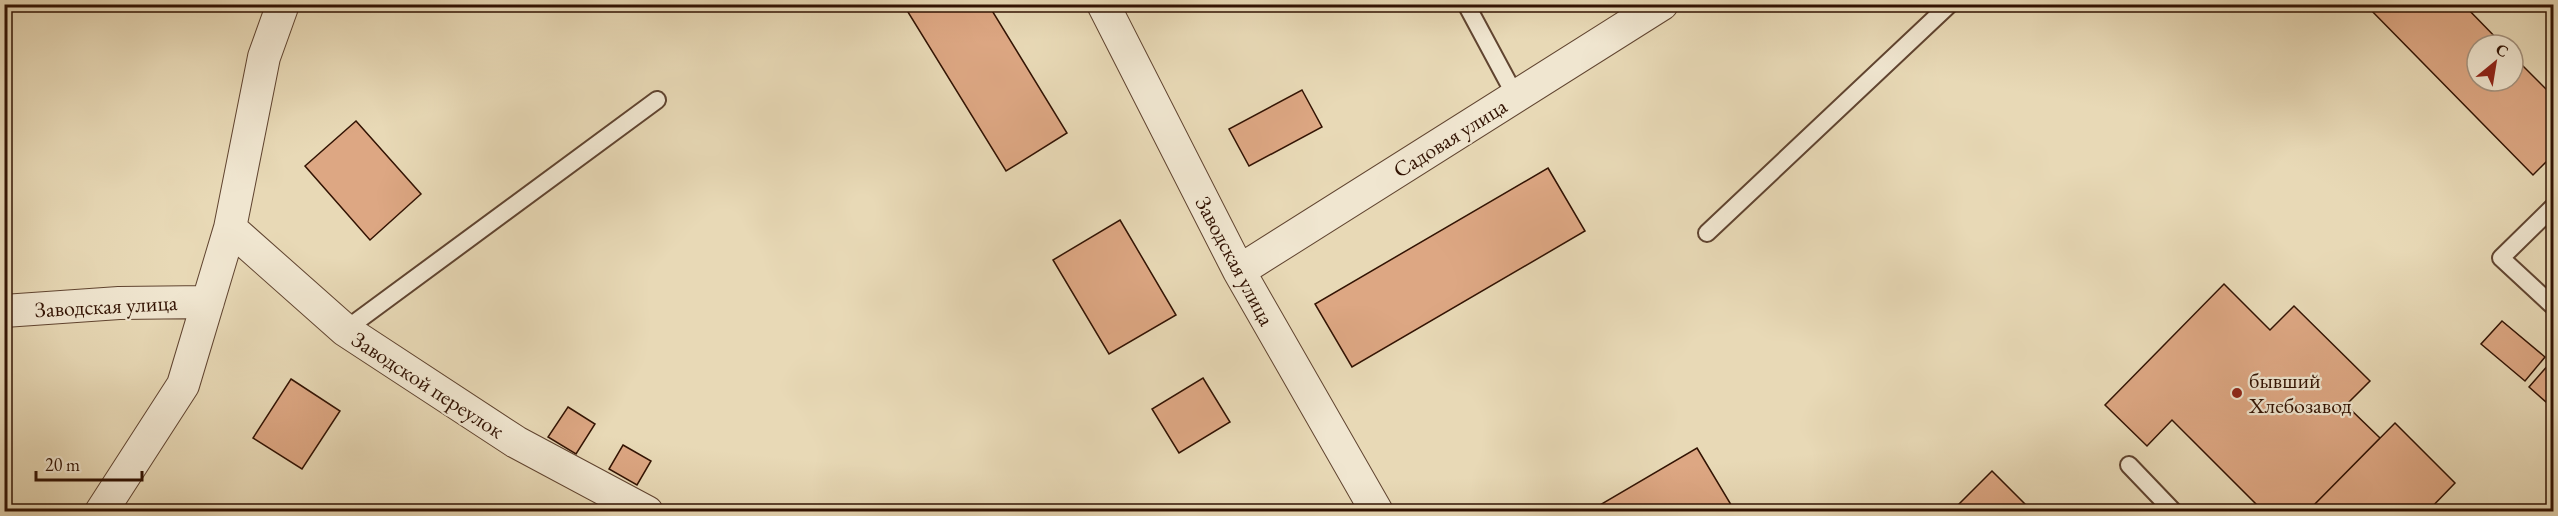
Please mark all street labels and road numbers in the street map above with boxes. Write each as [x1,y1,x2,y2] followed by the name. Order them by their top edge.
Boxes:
[1388,91,1513,184] street label: Садовая улица
[1189,191,1281,331] street label: Заводская улица
[34,288,178,324] street label: Заводская улица
[346,325,510,445] street label: Заводской переулок

